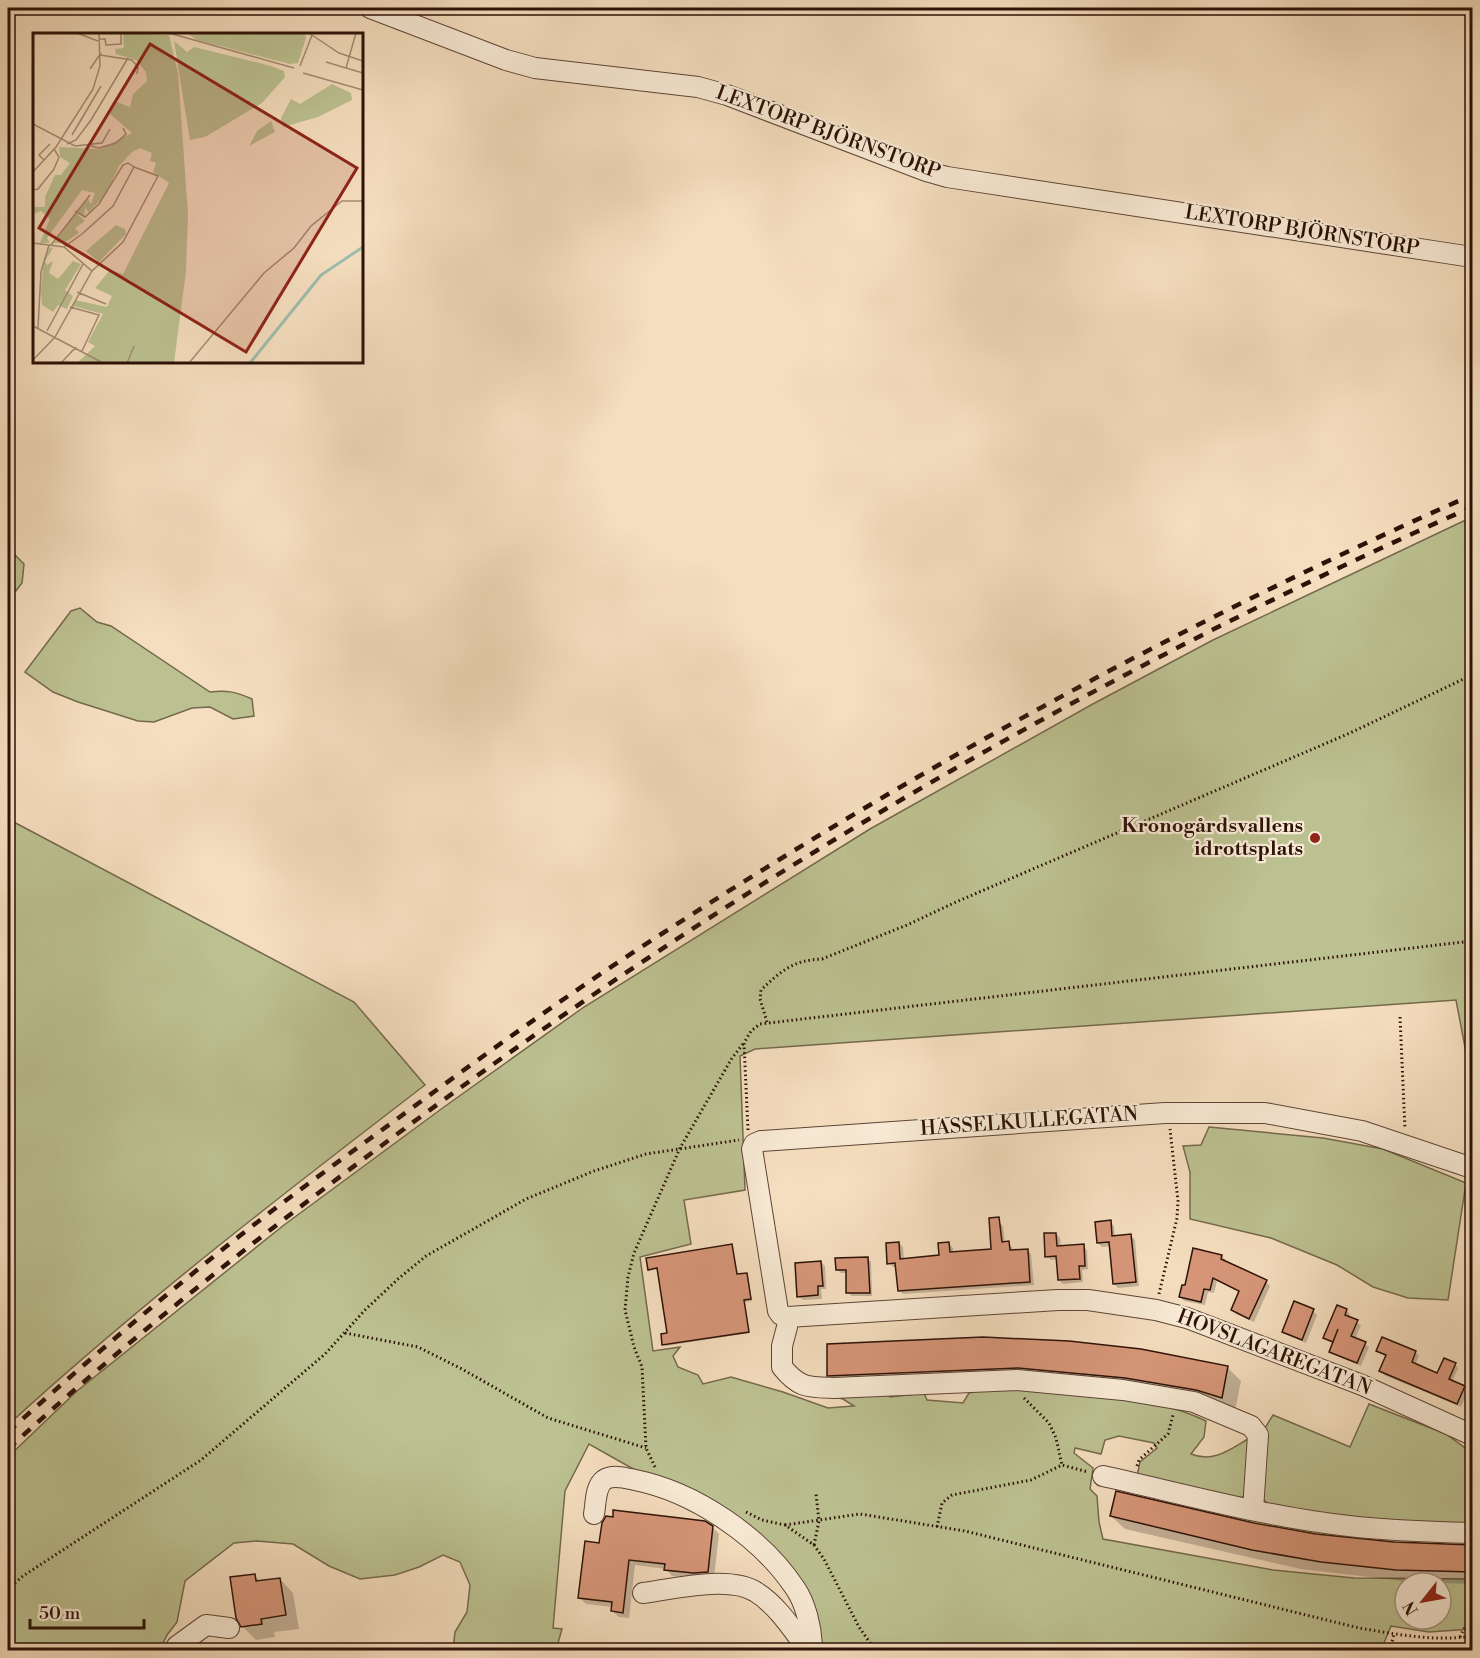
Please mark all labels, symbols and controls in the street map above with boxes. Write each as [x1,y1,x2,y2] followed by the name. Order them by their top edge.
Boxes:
[33,33,363,363] inset map
[712,80,944,185] street label: LEXTORP BJÖRNSTORP
[1183,199,1422,262] street label: LEXTORP BJÖRNSTORP
[1121,814,1303,862] place label: Kronogårdsvallens idrottsplats
[1308,831,1322,845] marker: Kronogårdsvallens idrottsplats
[919,1102,1139,1142] street label: HASSELKULLEGATAN
[1173,1304,1375,1402] street label: HOVSLAGAREGATAN
[1393,1571,1453,1631] north arrow
[30,1592,144,1630] scale bar
[1399,1597,1423,1619] text: N
[39,1602,81,1625] text: 50 m

